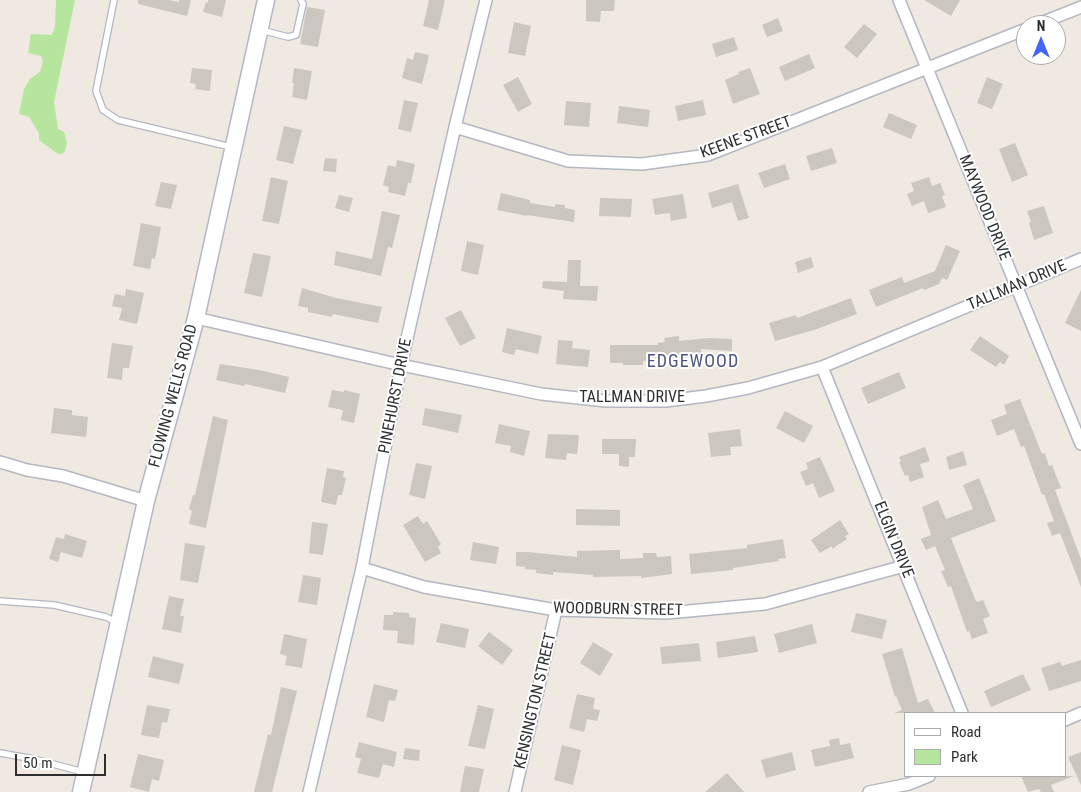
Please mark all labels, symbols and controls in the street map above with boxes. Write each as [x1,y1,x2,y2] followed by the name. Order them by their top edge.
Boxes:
[1016,15,1066,65] north arrow
[1037,18,1045,34] text: N
[698,113,794,163] street label: KEENE STREET
[954,152,1014,264] street label: MAYWOOD DRIVE
[965,257,1069,315] street label: TALLMAN DRIVE
[146,322,202,470] street label: FLOWING WELLS ROAD
[375,337,417,455] street label: PINEHURST DRIVE
[646,351,740,373] district label: EDGEWOOD
[579,388,685,408] street label: TALLMAN DRIVE
[869,499,917,581] street label: ELGIN DRIVE
[553,599,683,621] street label: WOODBURN STREET
[511,631,561,771] street label: KENSINGTON STREET
[904,712,1066,777] legend
[951,723,981,741] text: Road
[18,744,109,776] scale bar
[951,748,978,766] text: Park
[23,754,53,772] text: 50 m

